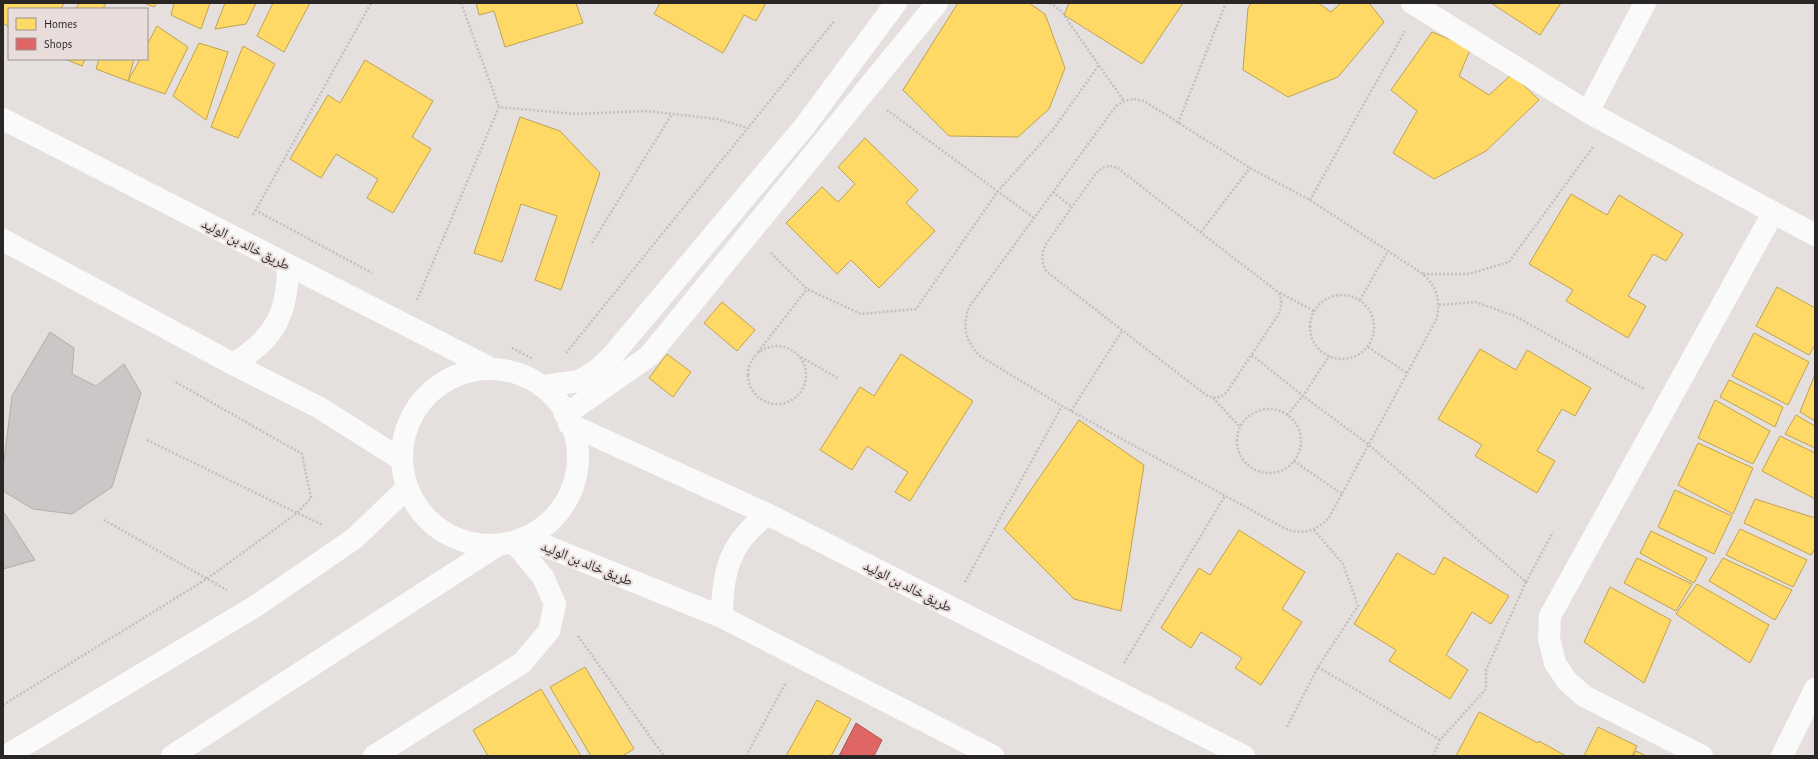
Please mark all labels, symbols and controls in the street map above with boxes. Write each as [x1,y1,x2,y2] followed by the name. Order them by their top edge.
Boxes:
[8,8,148,60] legend
[44,18,77,30] text: Homes
[44,38,72,50] text: Shops
[198,217,292,275] street label: طريق خالد بن الوليد
[538,539,634,590] street label: طريق خالد بن الوليد
[860,559,954,617] street label: طريق خالد بن الوليد

